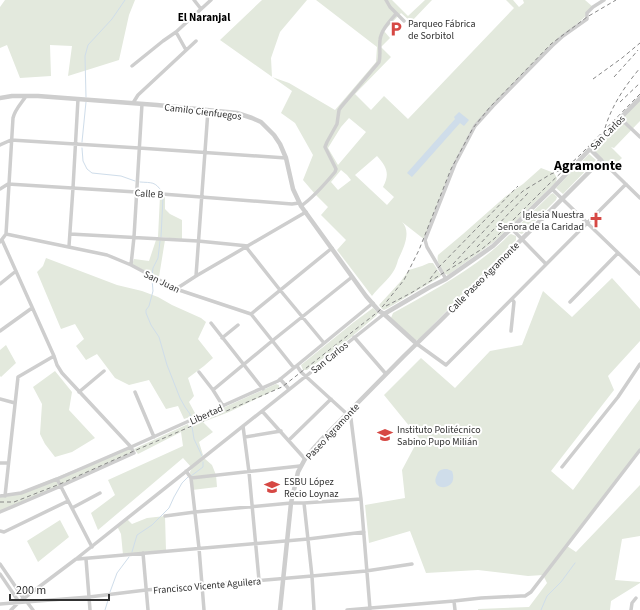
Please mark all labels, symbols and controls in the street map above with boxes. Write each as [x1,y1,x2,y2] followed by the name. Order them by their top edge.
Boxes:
[178,10,231,25] district label: El Naranjal
[408,17,476,43] place label: Parqueo Fábrica de Sorbitol
[387,20,405,38] parking icon: Parqueo Fábrica de Sorbitol
[163,100,242,124] street label: Camilo Cienfuegos
[587,112,628,153] street label: San Carlos
[553,156,622,176] district label: Agramonte
[134,186,164,202] street label: Calle B
[498,208,584,234] place label: Iglesia Nuestra Señora de la Caridad
[587,211,605,229] church icon: Iglesia Nuestra Señora de la Caridad
[445,239,523,317] street label: Calle Paseo Agramonte
[141,267,182,297] street label: San Juan
[308,338,351,377] street label: San Carlos
[303,400,363,463] street label: Paseo Agramonte
[188,401,225,428] street label: Libertad
[397,423,481,449] place label: Instituto Politécnico Sabino Pupo Milián
[376,426,394,444] school or university icon: Instituto Politécnico Sabino Pupo Milián
[284,475,339,501] place label: ESBU López Recio Loynaz
[263,478,281,496] school or university icon: ESBU López Recio Loynaz
[153,574,262,598] street label: Francisco Vicente Aguilera
[10,576,109,602] scale bar
[16,582,46,599] text: 200 m

